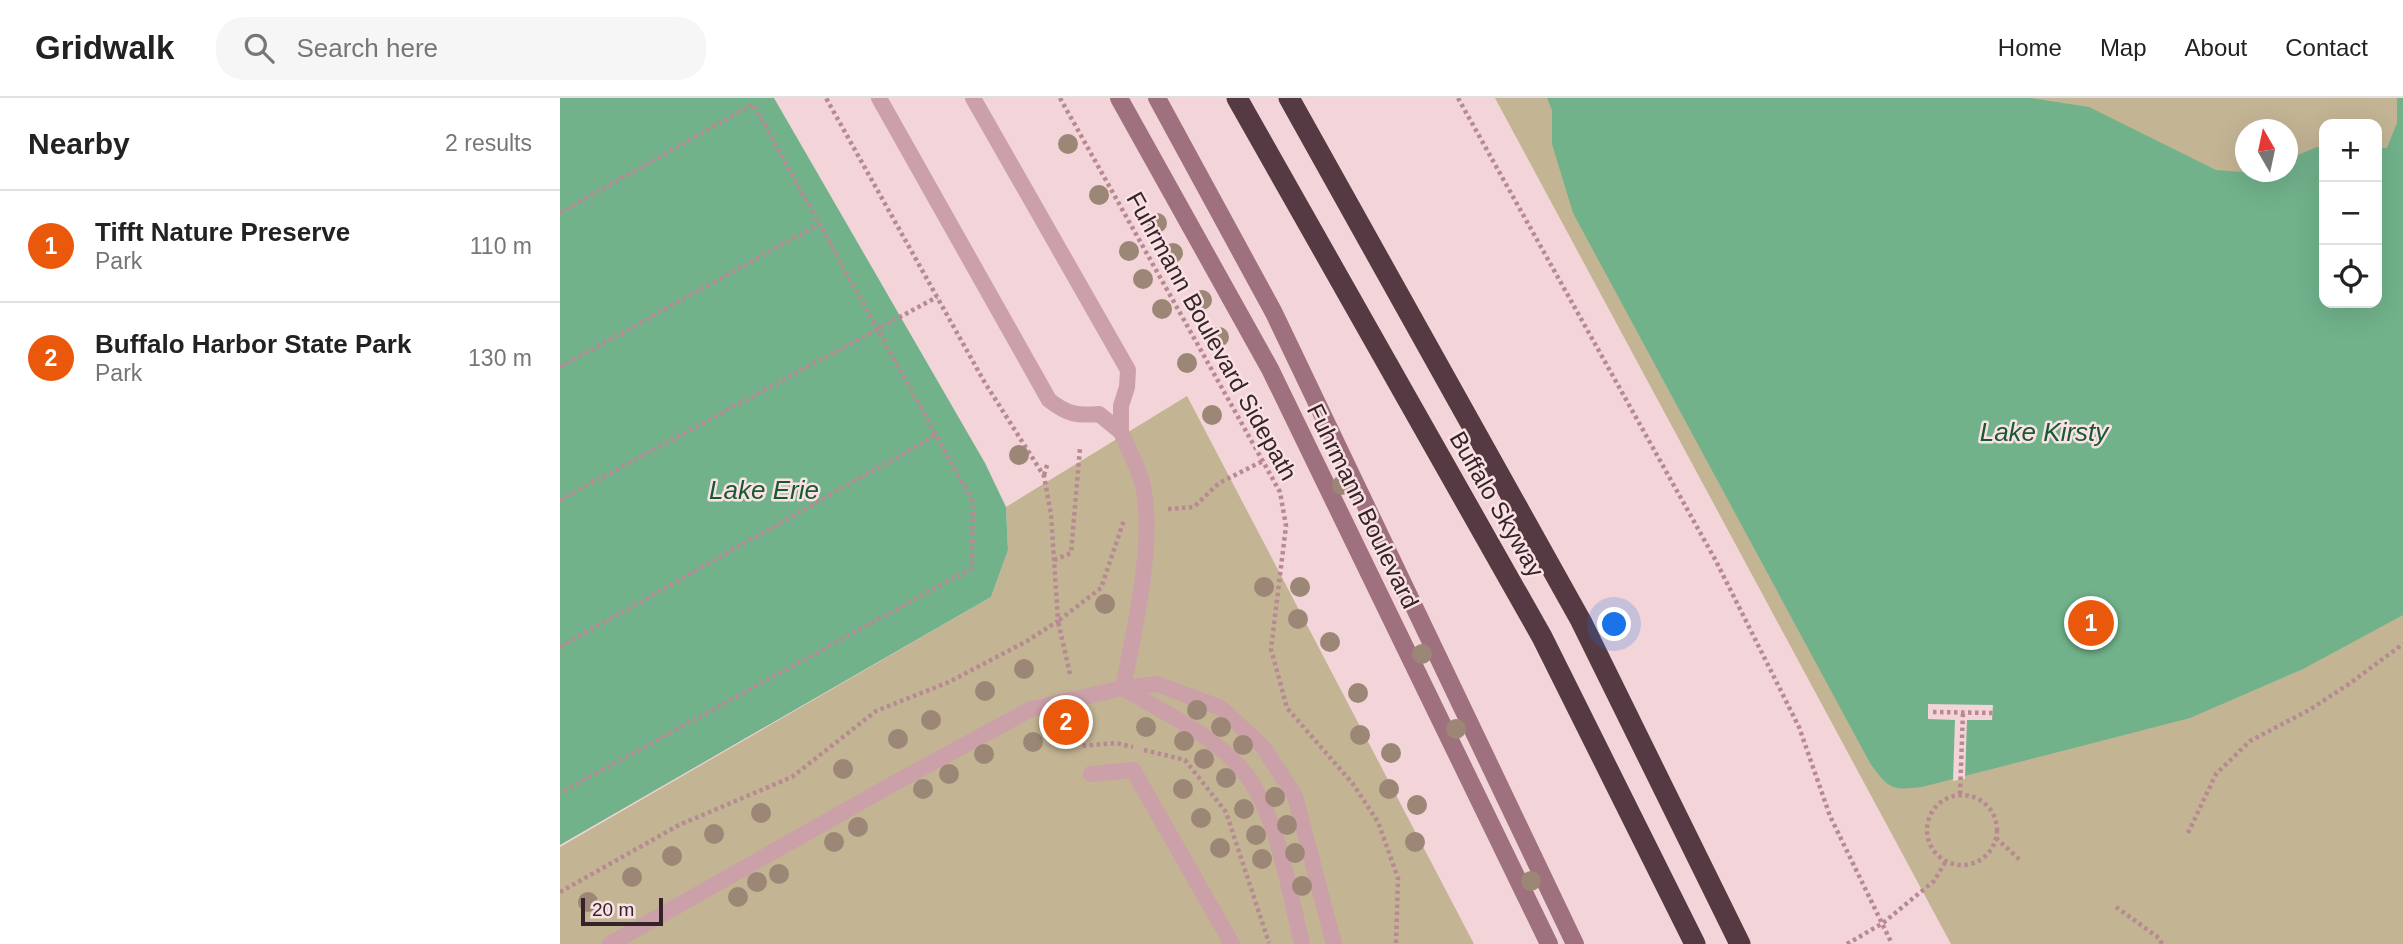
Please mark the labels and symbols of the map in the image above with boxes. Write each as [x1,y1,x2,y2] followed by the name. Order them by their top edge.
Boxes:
[2235,119,2298,182] north arrow
[1121,187,1303,485] street label: Fuhrmann Boulevard Sidepath
[1302,399,1424,613] street label: Fuhrmann Boulevard
[1980,417,2110,447] water label: Lake Kirsty
[1444,426,1550,582] street label: Buffalo Skyway
[709,475,819,505] water label: Lake Erie
[2068,597,2114,649] pin: 1
[1597,607,1631,641] your location
[1043,696,1089,748] pin: 2
[581,895,663,927] scale bar

